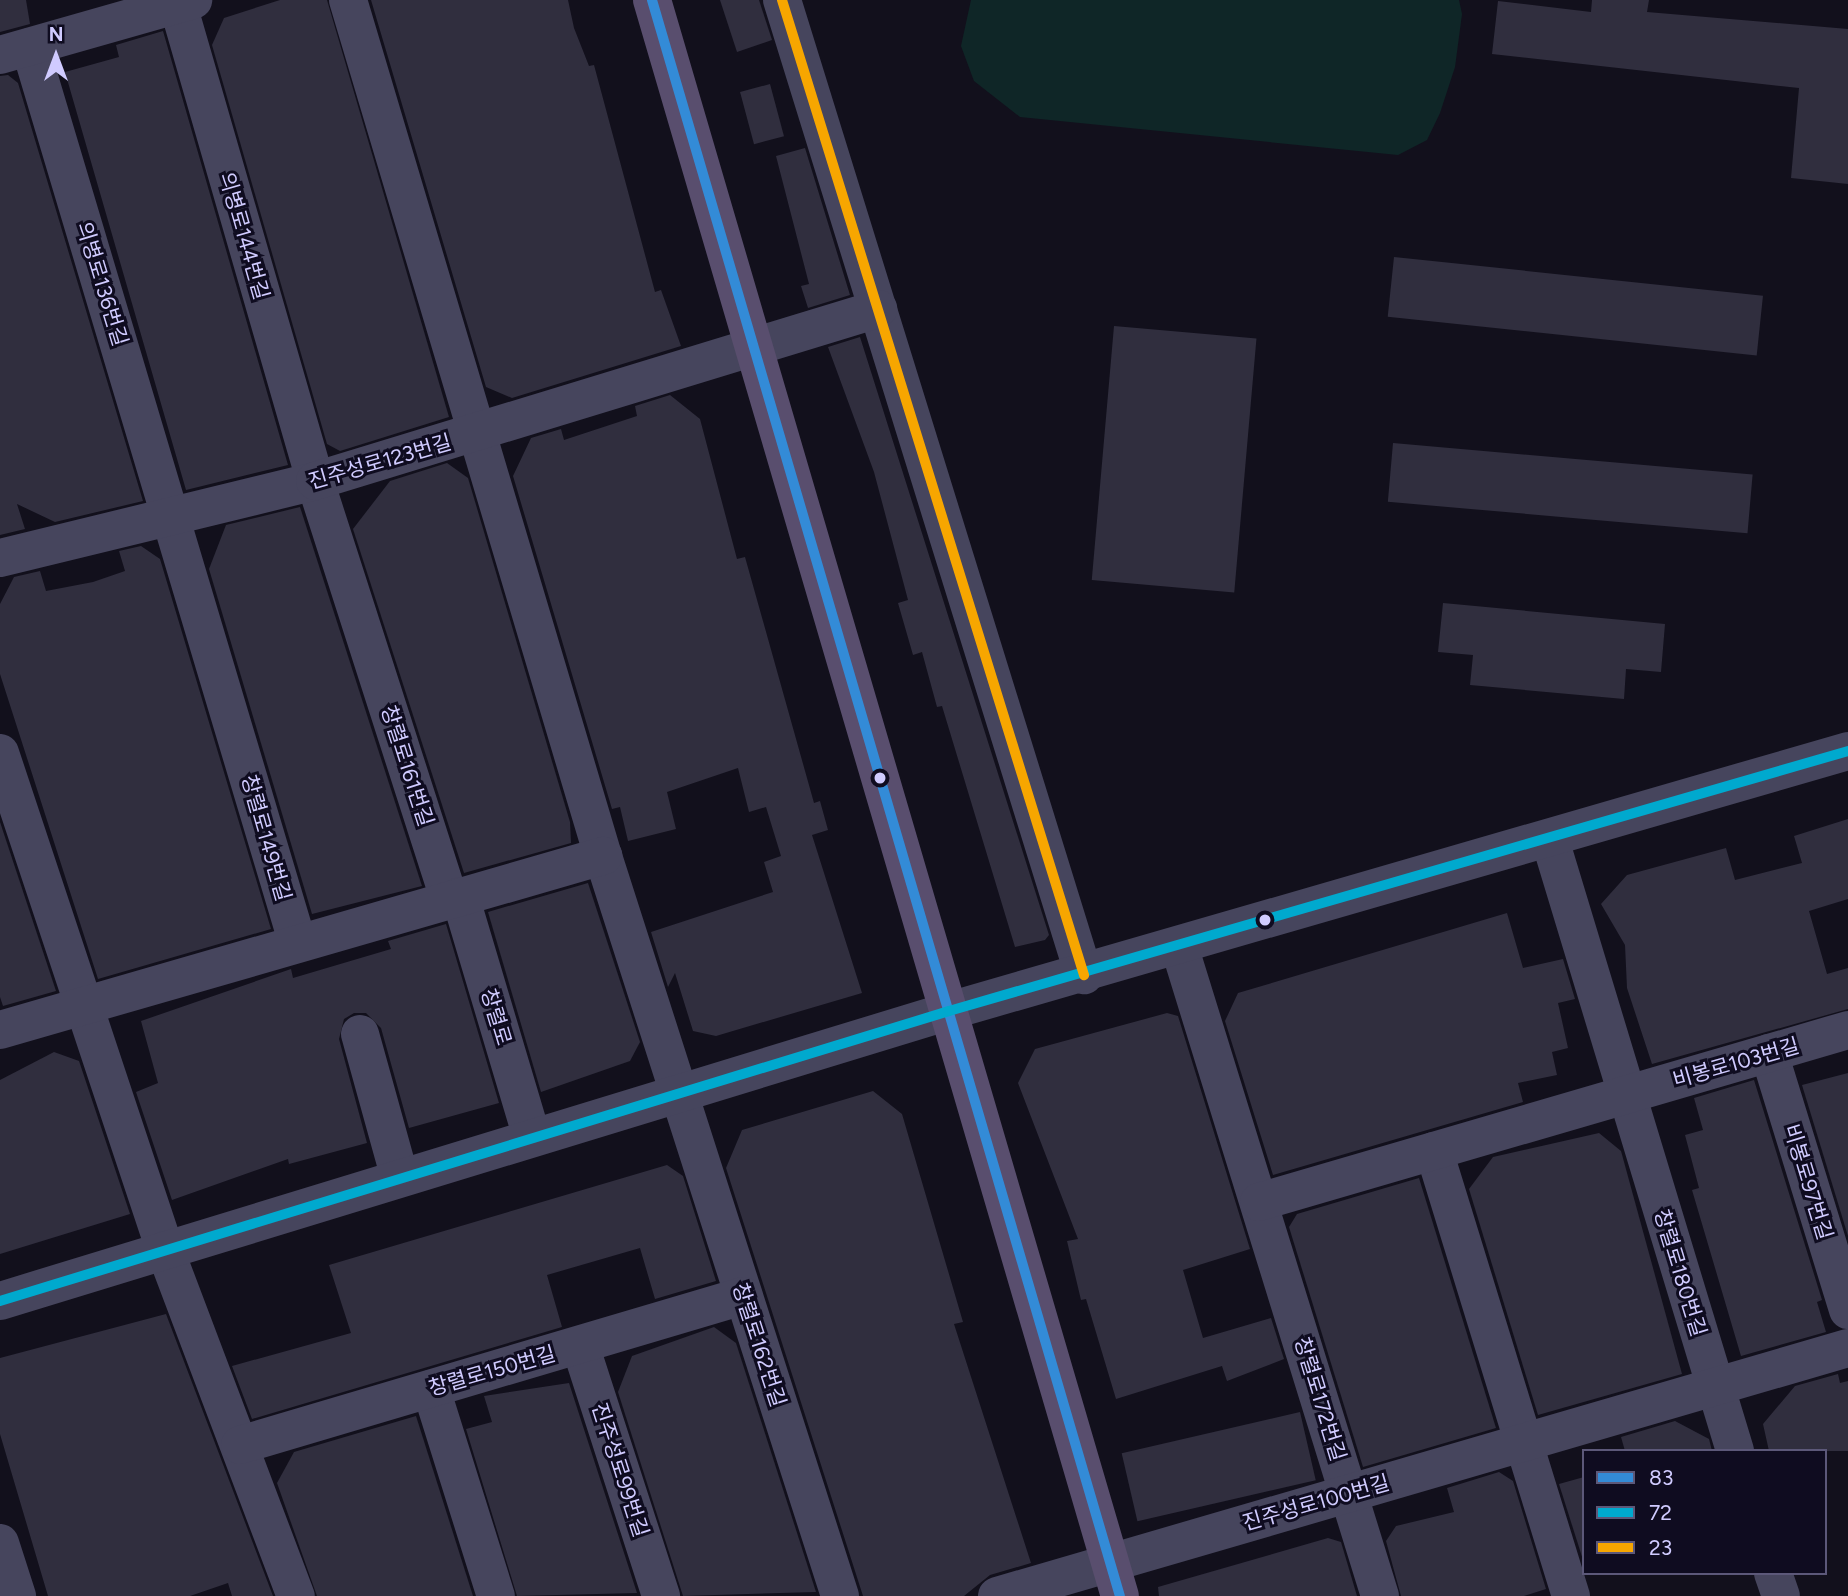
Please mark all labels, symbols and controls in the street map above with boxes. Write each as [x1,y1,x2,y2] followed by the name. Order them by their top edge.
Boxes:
[21,21,91,91] north arrow
[49,23,63,46] text: N
[214,169,274,303] street label: 의병로144번길
[71,219,133,349] street label: 의병로136번길
[306,430,454,494] street label: 진주성로123번길
[376,702,438,830] street label: 창렬로161번길
[873,771,887,785] unlabelled marker
[236,772,296,904] street label: 창렬로149번길
[1258,913,1272,927] unlabelled marker
[475,986,517,1048] street label: 창렬로
[1670,1033,1802,1093] street label: 비봉로103번길
[1778,1121,1838,1243] street label: 비봉로97번길
[1649,1206,1711,1340] street label: 창렬로180번길
[727,1280,791,1410] street label: 창렬로162번길
[1289,1334,1351,1464] street label: 창렬로172번길
[426,1341,558,1401] street label: 창렬로150번길
[586,1400,654,1540] street label: 진주성로99번길
[1582,1449,1827,1575] legend
[1649,1465,1673,1490] text: 83
[1240,1470,1392,1536] street label: 진주성로100번길
[1649,1500,1672,1525] text: 72
[1649,1535,1672,1560] text: 23

